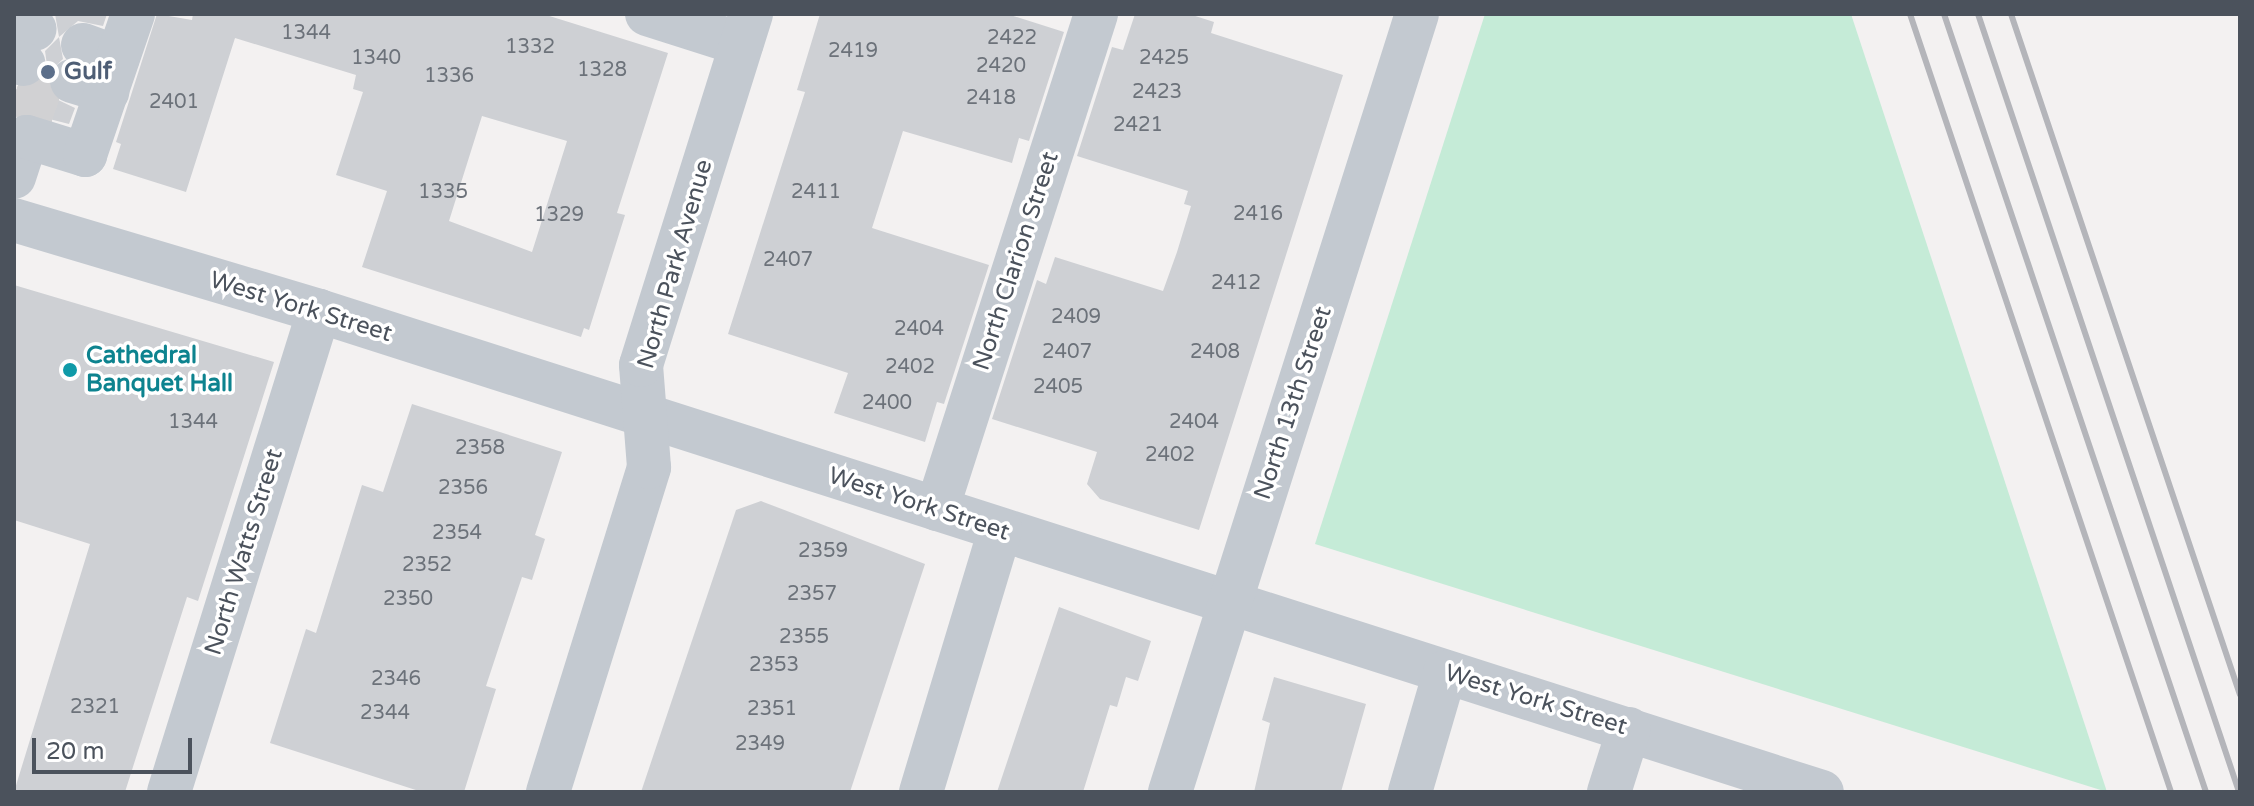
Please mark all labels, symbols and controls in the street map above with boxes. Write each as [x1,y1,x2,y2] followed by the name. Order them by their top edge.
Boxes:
[281,21,331,45] house number: 1344
[987,26,1037,50] house number: 2422
[505,35,555,59] house number: 1332
[828,39,878,63] house number: 2419
[351,46,401,70] house number: 1340
[1139,46,1189,70] house number: 2425
[976,54,1026,78] house number: 2420
[64,58,112,86] place label: Gulf
[577,58,627,82] house number: 1328
[39,63,57,81] marker: Gulf
[424,64,474,88] house number: 1336
[1132,80,1182,104] house number: 2423
[966,86,1016,110] house number: 2418
[149,90,199,114] house number: 2401
[1113,113,1163,137] house number: 2421
[967,148,1065,374] street label: North Clarion Street
[631,156,719,372] street label: North Park Avenue
[418,180,468,204] house number: 1335
[791,180,841,204] house number: 2411
[1233,202,1283,226] house number: 2416
[534,203,584,227] house number: 1329
[763,248,813,272] house number: 2407
[206,266,396,348] street label: West York Street
[1211,271,1261,295] house number: 2412
[1248,303,1338,503] street label: North 13th Street
[1051,305,1101,329] house number: 2409
[894,317,944,341] house number: 2404
[1042,340,1092,364] house number: 2407
[1190,340,1240,364] house number: 2408
[86,342,233,398] place label: Cathedral Banquet Hall
[885,355,935,379] house number: 2402
[61,361,79,379] marker: Cathedral Banquet Hall
[1033,375,1083,399] house number: 2405
[862,391,912,415] house number: 2400
[168,410,218,434] house number: 1344
[1169,410,1219,434] house number: 2404
[455,436,505,460] house number: 2358
[1145,443,1195,467] house number: 2402
[199,445,289,659] street label: North Watts Street
[825,461,1013,547] street label: West York Street
[438,476,488,500] house number: 2356
[432,521,482,545] house number: 2354
[798,539,848,563] house number: 2359
[402,553,452,577] house number: 2352
[787,582,837,606] house number: 2357
[383,587,433,611] house number: 2350
[779,625,829,649] house number: 2355
[749,653,799,677] house number: 2353
[1441,659,1631,741] street label: West York Street
[371,667,421,691] house number: 2346
[70,695,120,719] house number: 2321
[747,697,797,721] house number: 2351
[360,701,410,725] house number: 2344
[36,722,196,772] scale bar
[735,732,785,756] house number: 2349
[46,737,104,766] text: 20 m

